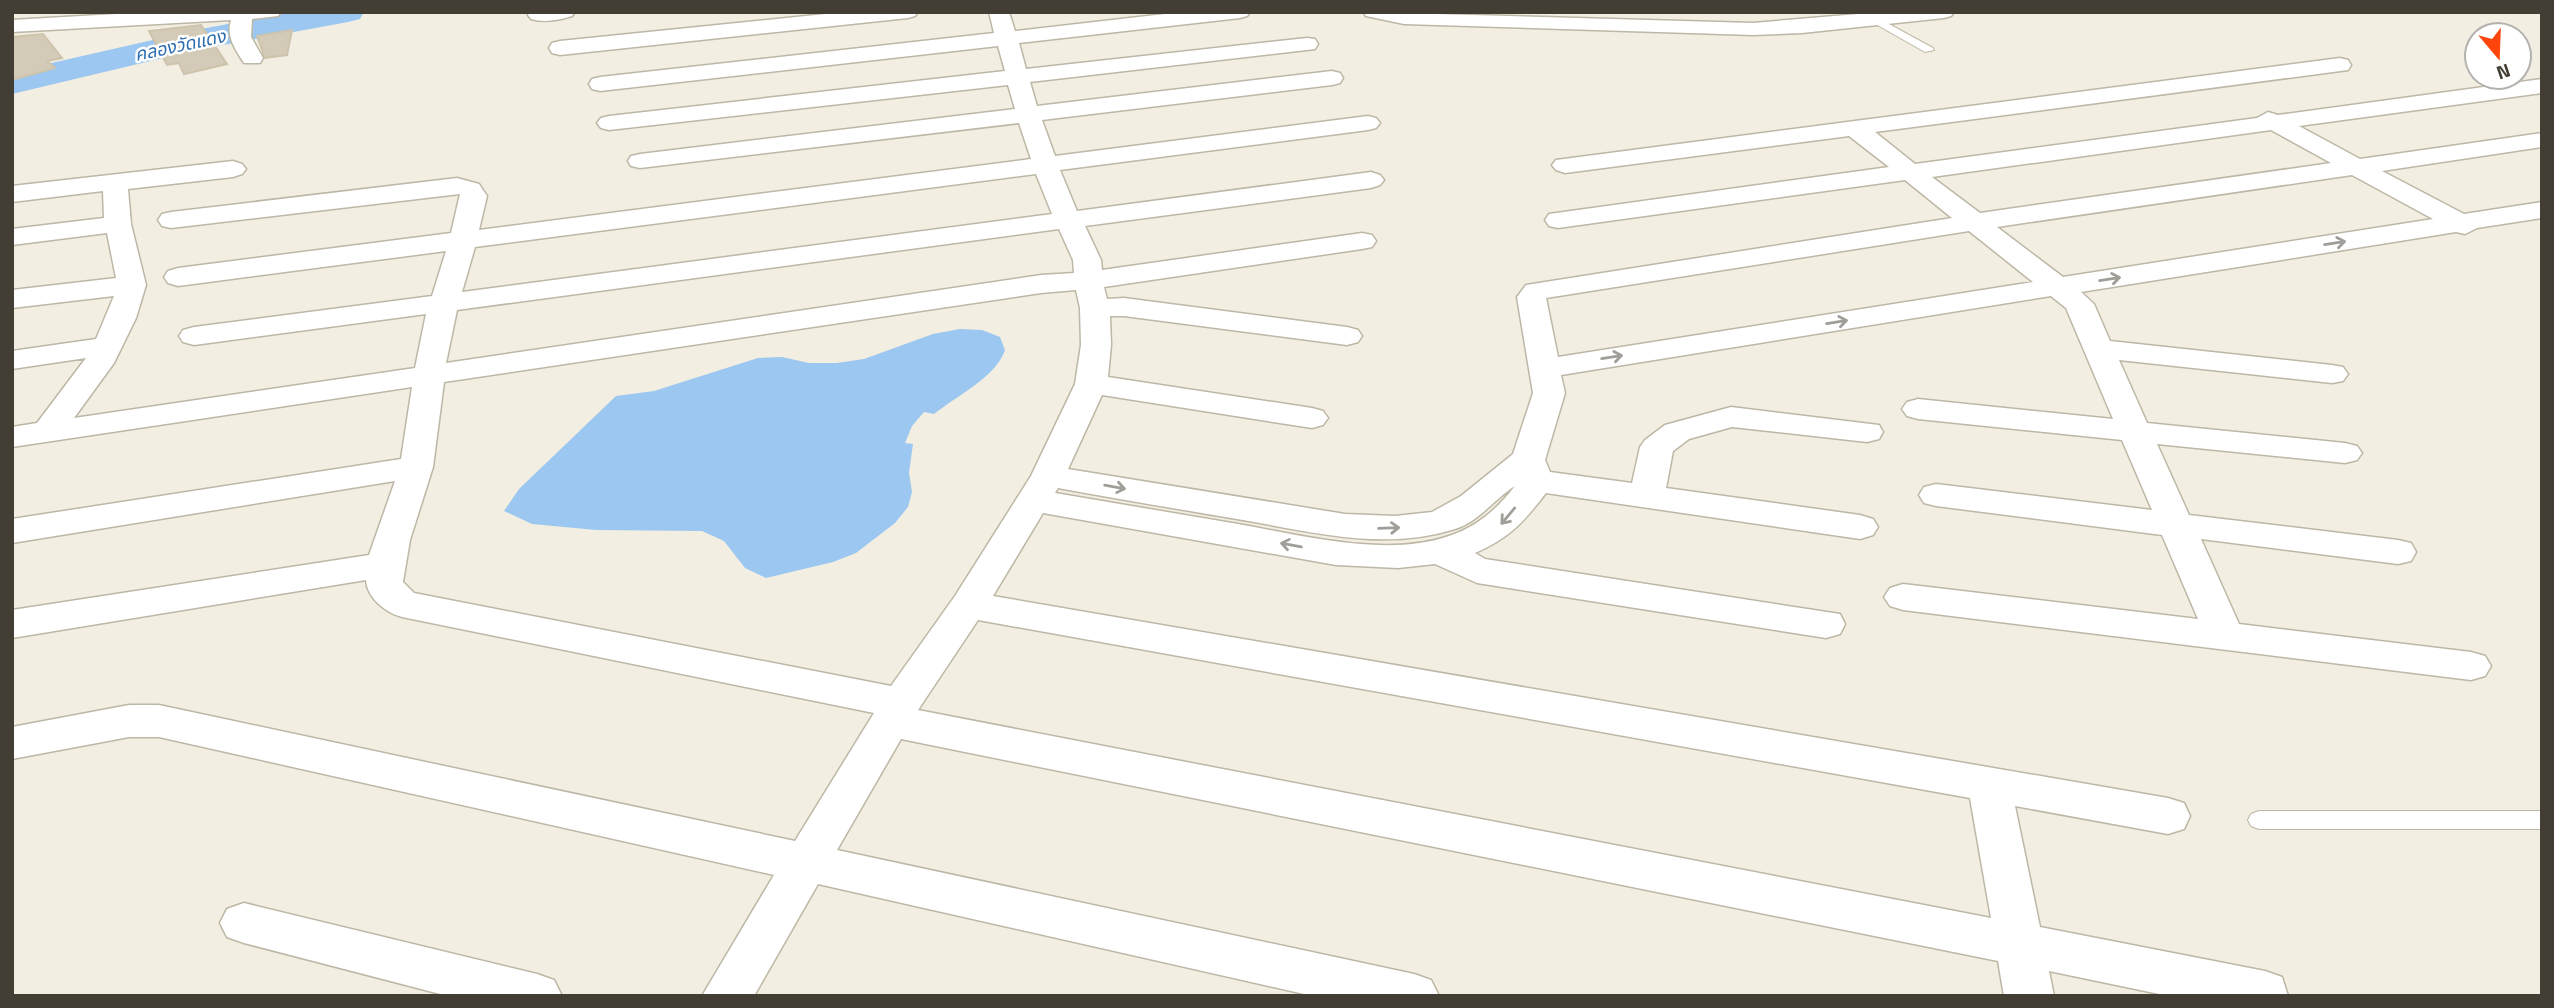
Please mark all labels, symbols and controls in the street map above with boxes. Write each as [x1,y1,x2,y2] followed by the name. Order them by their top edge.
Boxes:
[2463,21,2533,91] north arrow
[132,22,229,68] water label: คลองวัดแดง
[2493,57,2515,88] text: N
[2323,236,2346,249] one-way arrow
[2098,272,2121,285] one-way arrow
[1825,315,1848,328] one-way arrow
[1600,350,1623,363] one-way arrow
[1104,481,1126,494] one-way arrow
[1500,507,1516,525] one-way arrow
[1377,521,1400,535] one-way arrow
[1280,538,1303,551] one-way arrow

